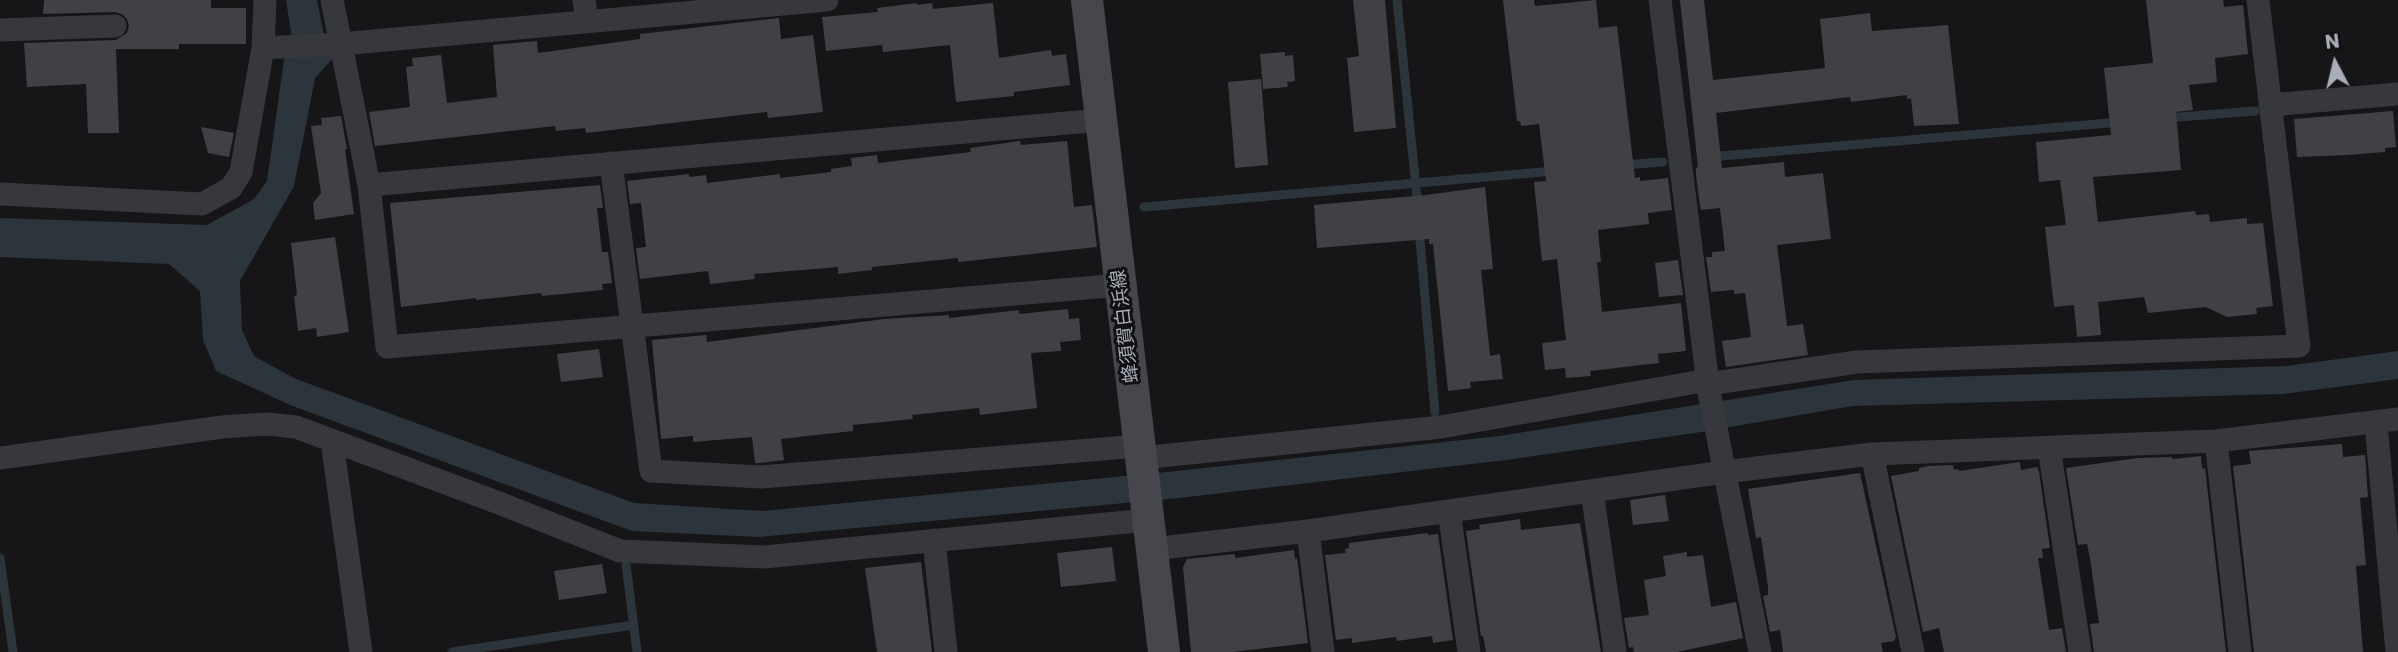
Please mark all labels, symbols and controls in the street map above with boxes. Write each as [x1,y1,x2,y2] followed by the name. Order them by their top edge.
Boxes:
[2324,27,2341,56] text: N
[2300,28,2370,98] north arrow
[1108,268,1144,384] street label: 蜂須賀白浜線

